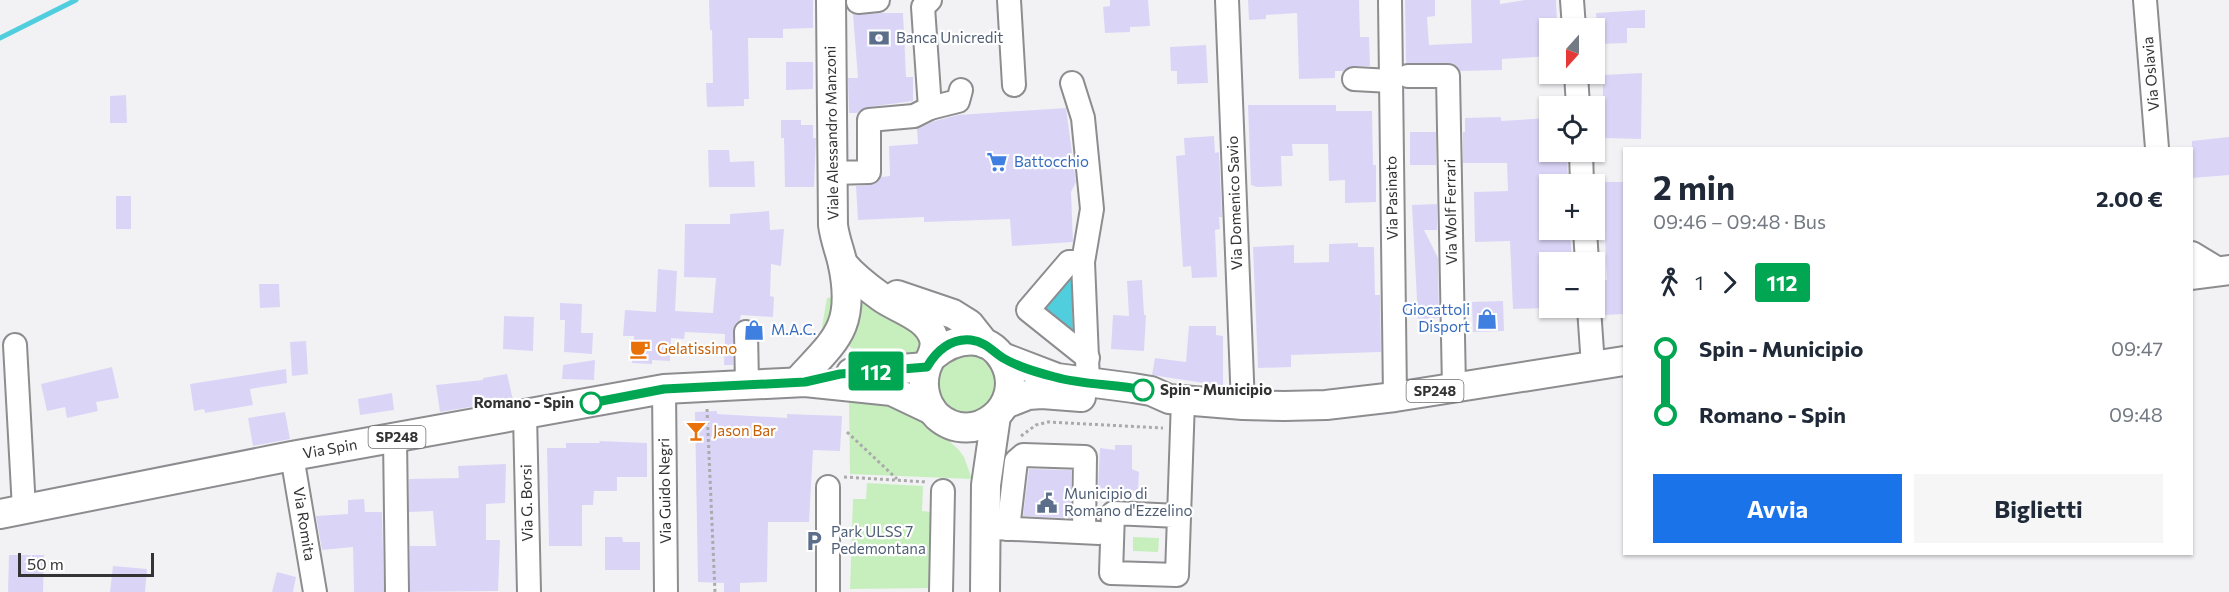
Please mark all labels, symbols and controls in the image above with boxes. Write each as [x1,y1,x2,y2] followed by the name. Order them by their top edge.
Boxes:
[1539,18,1605,84] north arrow
[1539,18,1605,318] map controls
[867,26,891,50] bank icon: Banca Unicredit
[896,28,1003,46] place label: Banca Unicredit
[2138,36,2162,112] street label: Via Oslavia
[820,46,842,220] street label: Viale Alessandro Manzoni
[1539,96,1605,162] button: locate
[1223,135,1245,271] street label: Via Domenico Savio
[985,150,1009,174] supermarket icon: Battocchio
[1014,152,1089,170] place label: Battocchio
[1381,156,1401,240] street label: Via Pasinato
[1440,159,1460,265] street label: Via Wolf Ferrari
[1653,166,1735,207] text: 2 min
[1539,174,1605,240] button: +
[2096,185,2163,212] text: 2.00 €
[1653,209,1826,233] text: 09:46 – 09:48 · Bus
[1539,252,1605,318] button: −
[1653,266,1686,299] icon: walk
[1713,266,1746,299] icon: forward
[1695,270,1704,294] text: 1
[1767,270,1798,295] text: 112
[1402,300,1470,335] place label: Giocattoli Disport
[1475,307,1499,331] shop icon: Giocattoli Disport
[742,318,766,342] shop icon: M.A.C.
[771,320,816,338] place label: M.A.C.
[1699,335,1863,362] text: Spin - Municipio
[2111,336,2163,360] text: 09:47
[628,337,652,361] cafe icon: Gelatissimo
[657,339,737,357] place label: Gelatissimo
[842,352,910,391] line badge: 112
[861,359,891,384] text: 112
[1132,379,1154,401] marker: Spin - Municipio
[1160,380,1272,398] place label: Spin - Municipio
[1406,380,1464,402] road number: SP248
[580,392,602,414] marker: Romano - Spin
[474,393,574,411] place label: Romano - Spin
[1699,401,1846,428] text: Romano - Spin
[2109,402,2163,426] text: 09:48
[684,419,708,443] bar icon: Jason Bar
[713,421,776,439] place label: Jason Bar
[368,426,426,448] road number: SP248
[301,434,358,462] street label: Via Spin
[654,438,674,544] street label: Via Guido Negri
[516,464,536,542] street label: Via G. Borsi
[1653,474,1902,543] button: Avvia
[1914,474,2163,543] button: Biglietti
[1064,484,1193,519] place label: Municipio di Romano d'Ezzelino
[290,486,320,562] street label: Via Romita
[1035,491,1059,515] public building icon: Municipio di Romano d'Ezzelino
[831,522,926,557] place label: Park ULSS 7 Pedemontana
[802,529,826,553] parking icon: Park ULSS 7 Pedemontana
[18,550,154,578] scale bar
[27,554,64,573] text: 50 m

